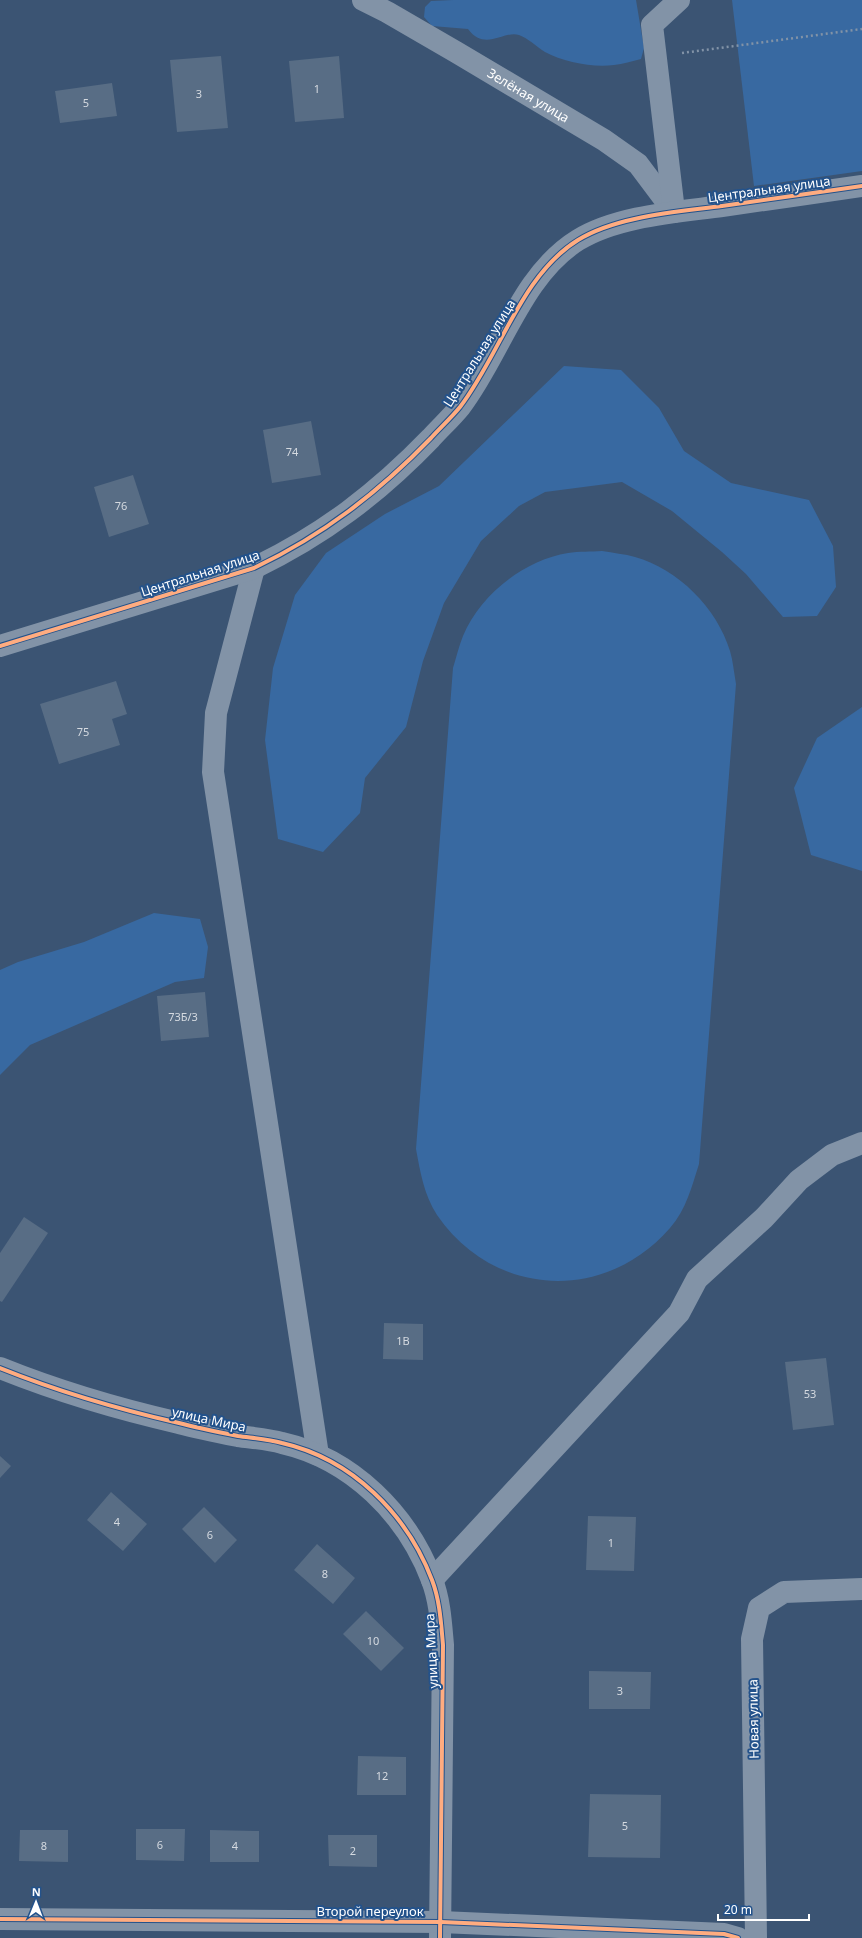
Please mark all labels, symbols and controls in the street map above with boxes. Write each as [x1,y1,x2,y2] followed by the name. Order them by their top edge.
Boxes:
[484,64,573,127] street label: Зелёная улица
[314,81,320,96] house number: 1
[196,86,202,101] house number: 3
[83,95,89,110] house number: 5
[707,171,831,207] street label: Центральная улица
[439,296,519,410] street label: Центральная улица
[286,444,299,459] house number: 74
[115,498,127,513] house number: 76
[138,545,262,601] street label: Центральная улица
[77,724,89,739] house number: 75
[168,1009,198,1024] house number: 73Б/3
[396,1333,410,1348] house number: 1В
[804,1386,816,1401] house number: 53
[170,1402,248,1436] street label: улица Мира
[114,1514,121,1529] house number: 4
[207,1527,213,1542] house number: 6
[608,1535,614,1550] house number: 1
[322,1566,328,1581] house number: 8
[420,1613,442,1689] street label: улица Мира
[367,1633,379,1648] house number: 10
[743,1679,763,1759] street label: Новая улица
[617,1683,623,1698] house number: 3
[376,1768,388,1783] house number: 12
[622,1818,628,1833] house number: 5
[157,1837,163,1852] house number: 6
[41,1838,47,1853] house number: 8
[232,1838,239,1853] house number: 4
[350,1843,356,1858] house number: 2
[16,1882,56,1922] north arrow
[32,1884,41,1899] text: N
[718,1896,809,1922] scale bar
[724,1901,752,1918] text: 20 m
[316,1902,424,1920] street label: Второй переулок

